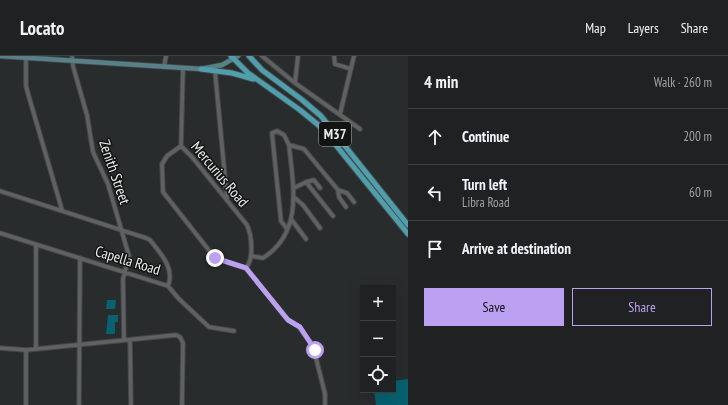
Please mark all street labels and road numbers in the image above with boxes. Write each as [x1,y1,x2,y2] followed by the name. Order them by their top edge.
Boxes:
[319,122,351,146] road number: M37
[95,137,135,207] street label: Zenith Street
[187,137,253,211] street label: Mercurius Road
[93,241,163,279] street label: Capella Road

